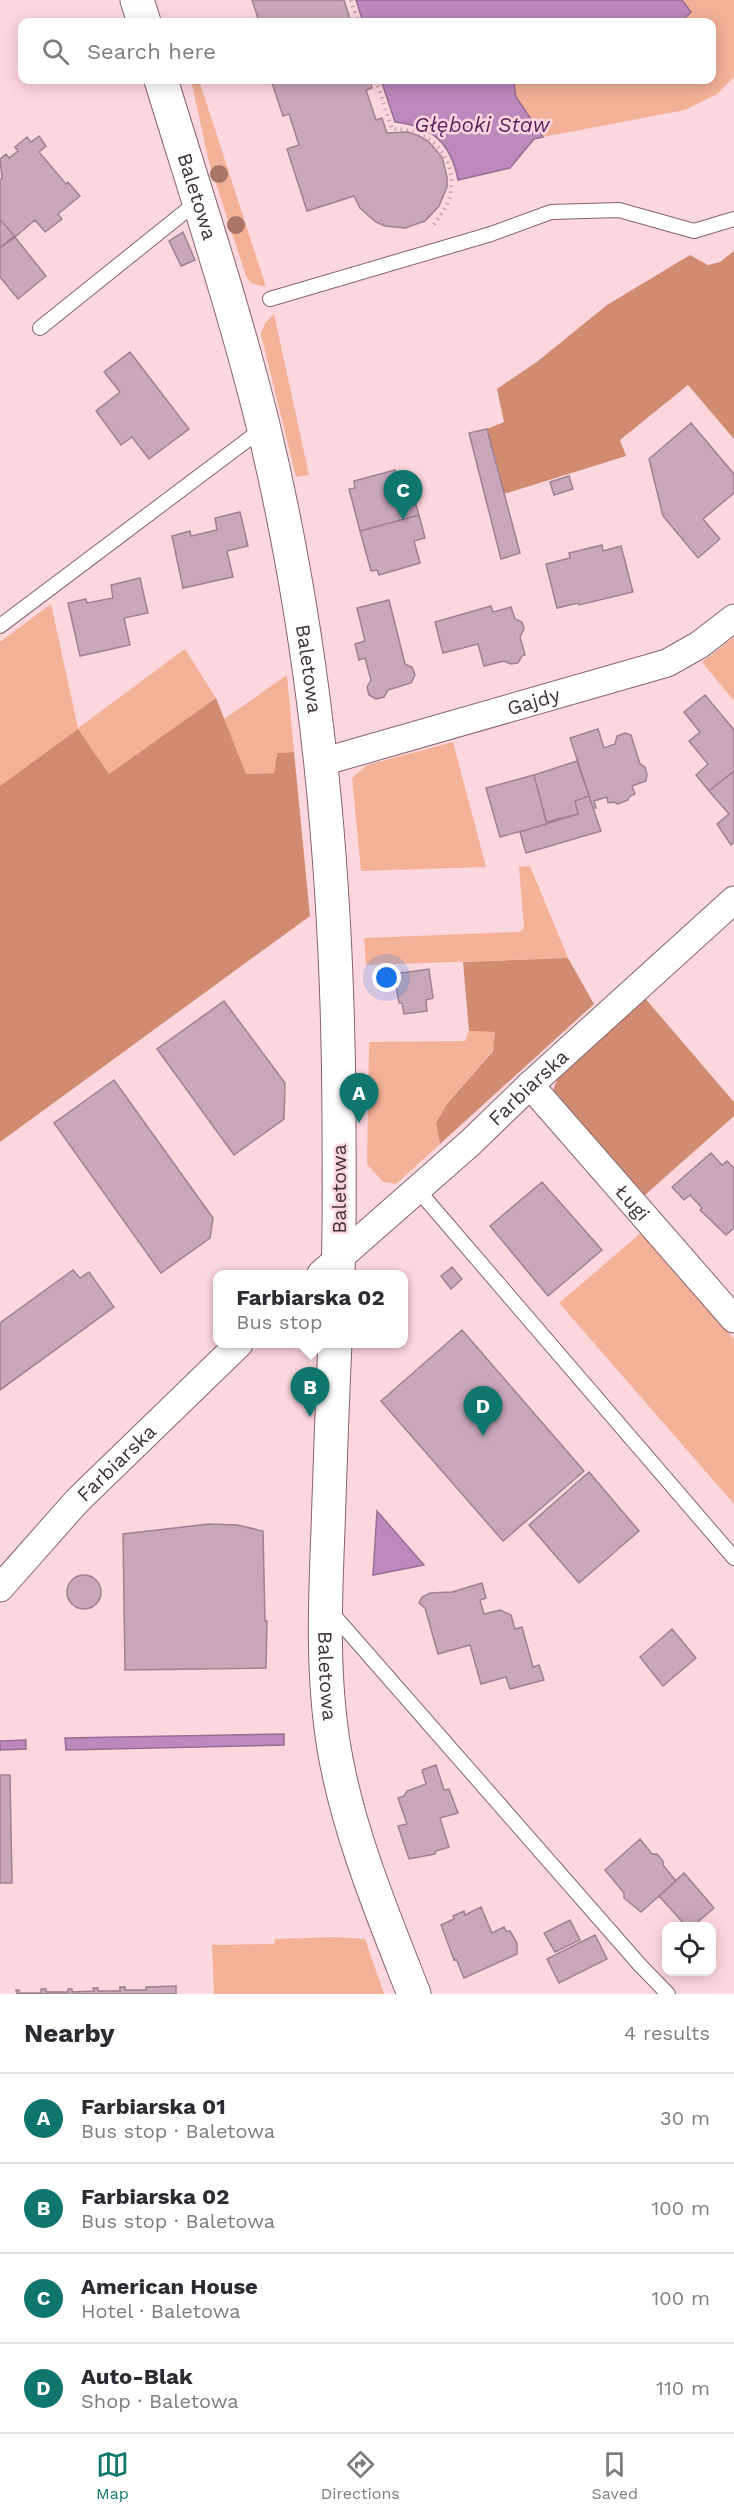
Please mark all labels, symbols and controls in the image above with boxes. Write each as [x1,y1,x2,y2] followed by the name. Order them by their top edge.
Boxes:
[18,18,716,84] search box
[39,35,72,68] icon: search
[87,39,216,64] text: Search here
[414,112,551,137] water label: Głęboki Staw
[172,150,222,243] street label: Baletowa
[384,470,422,520] pin: C
[291,623,327,715] street label: Baletowa
[504,682,563,720] street label: Gajdy
[372,963,401,992] your location
[483,1044,573,1131] street label: Farbiarska
[340,1074,378,1123] pin: A
[327,1144,351,1234] street label: Baletowa
[610,1179,655,1226] street label: Ługi
[213,1270,408,1348] popup
[236,1285,385,1310] text: Farbiarska 02
[236,1310,323,1334] text: Bus stop
[290,1368,330,1417] pin: B
[464,1386,502,1436] pin: D
[72,1419,161,1506] street label: Farbiarska
[313,1631,342,1722] street label: Baletowa
[662,1922,716,1976] map controls
[662,1922,716,1976] button: locate
[24,2018,115,2048] text: Nearby
[624,2021,710,2045] text: 4 results
[81,2094,226,2119] text: Farbiarska 01
[37,2106,50,2130] text: A
[660,2106,710,2130] text: 30 m
[81,2119,275,2143] text: Bus stop · Baletowa
[81,2184,229,2209] text: Farbiarska 02
[37,2196,50,2220] text: B
[651,2196,710,2220] text: 100 m
[81,2209,275,2233] text: Bus stop · Baletowa
[81,2274,258,2299] text: American House
[37,2286,50,2310] text: C
[651,2286,710,2310] text: 100 m
[81,2299,240,2323] text: Hotel · Baletowa
[81,2364,193,2389] text: Auto-Blak
[36,2376,51,2400] text: D
[656,2376,710,2400] text: 110 m
[81,2389,239,2413] text: Shop · Baletowa
[96,2448,129,2503] tab: Map
[321,2448,400,2503] tab: Directions
[592,2448,638,2503] tab: Saved

